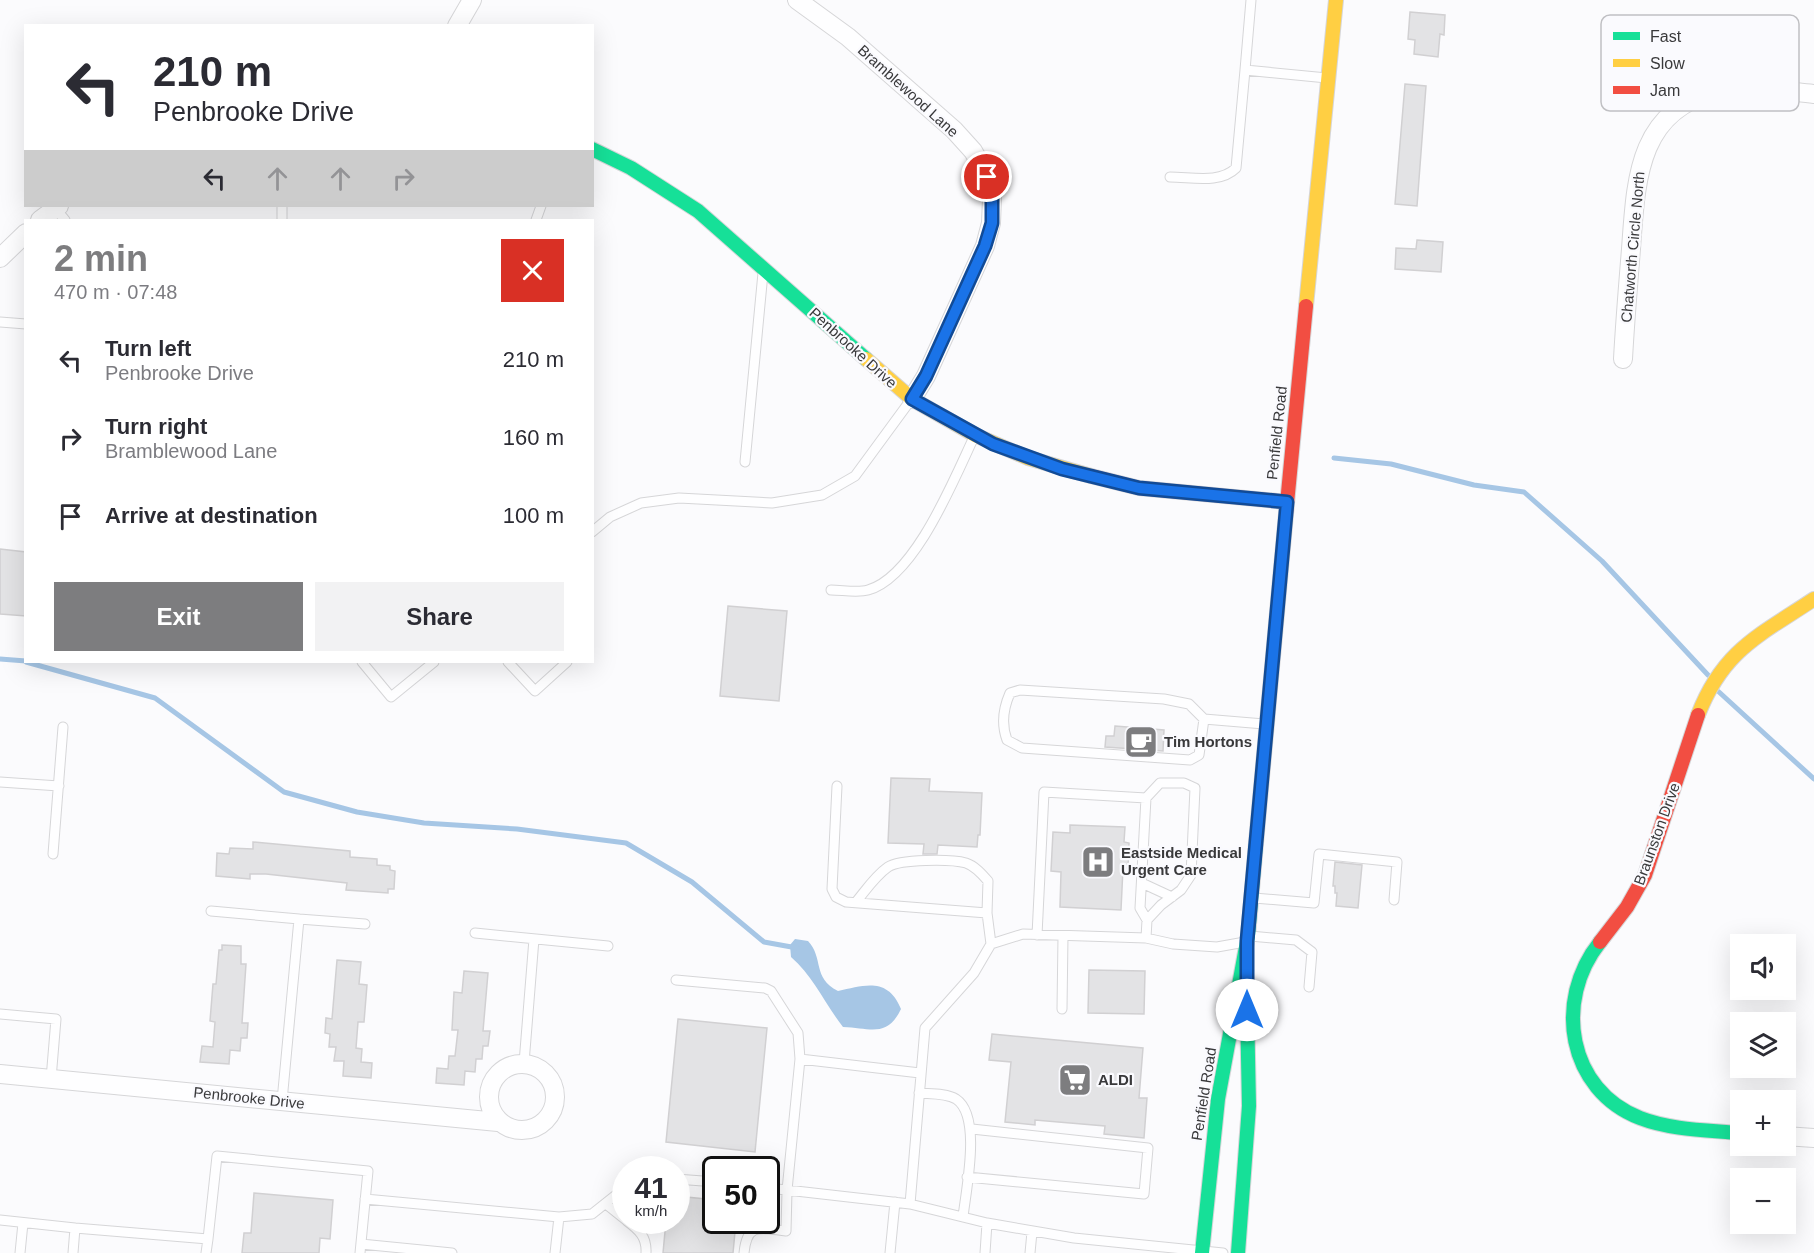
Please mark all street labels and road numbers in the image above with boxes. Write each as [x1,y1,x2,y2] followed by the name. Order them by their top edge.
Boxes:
[855,41,962,140] street label: Bramblewood Lane
[1617,171,1648,323] street label: Chatworth Circle North
[806,304,901,391] street label: Penbrooke Drive
[1263,385,1290,481] street label: Penfield Road
[1630,780,1683,887] street label: Braunston Drive
[1188,1046,1219,1142] street label: Penfield Road
[193,1083,306,1112] street label: Penbrooke Drive

